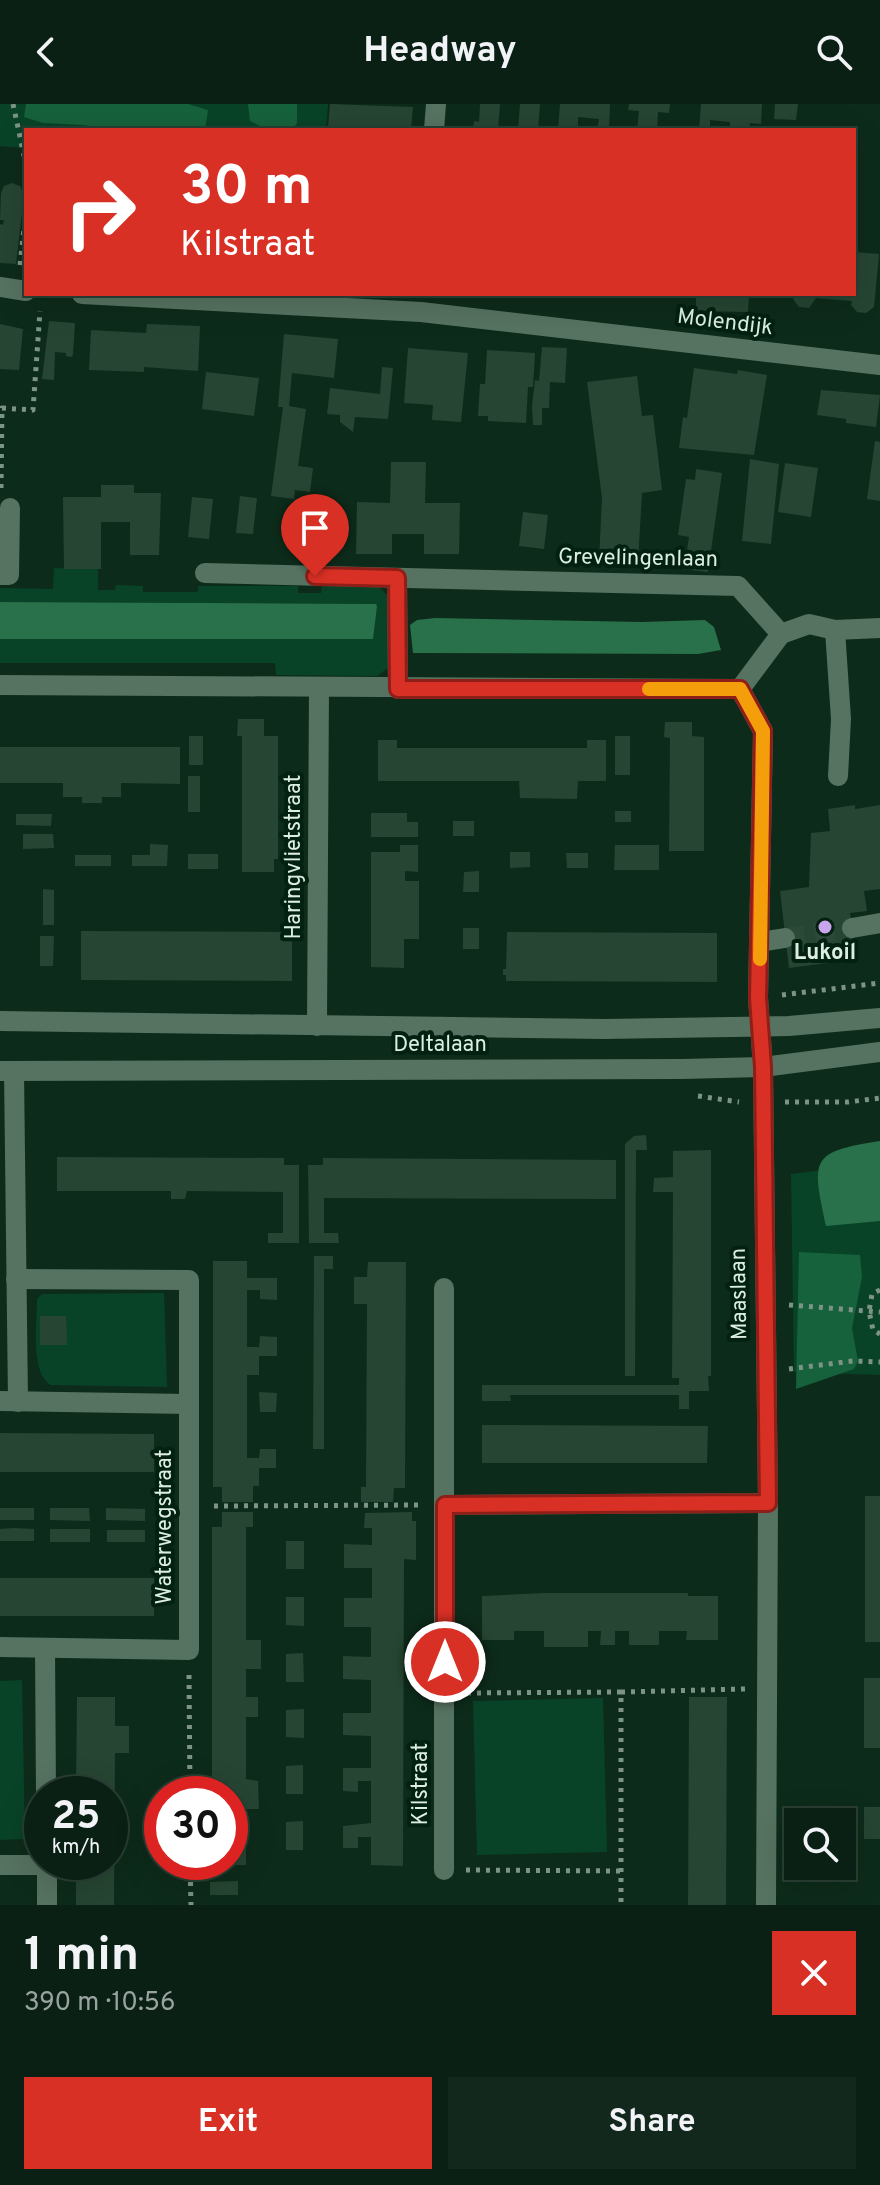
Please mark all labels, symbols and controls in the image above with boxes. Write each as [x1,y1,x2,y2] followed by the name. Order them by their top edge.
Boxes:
[363,29,517,75] text: Headway
[24,30,68,74] icon: back
[812,30,856,74] icon: search
[180,154,313,224] text: 30 m
[48,160,152,264] icon: right
[180,223,315,269] text: Kilstraat
[675,304,775,342] street label: Molendijk
[281,494,349,576] pin
[293,506,337,550] icon: arrive
[558,544,718,574] street label: Grevelingenlaan
[281,774,308,940] street label: Haringvlietstraat
[816,918,834,936] marker: Lukoil
[794,940,856,967] place label: Lukoil
[393,1032,487,1059] street label: Deltalaan
[726,1248,754,1340] street label: Maaslaan
[152,1450,179,1604] street label: Waterwegstraat
[403,1620,487,1704] position arrow
[408,1743,435,1825] street label: Kilstraat
[144,1776,248,1880] speed limit sign: 30
[52,1793,100,1843] text: 25
[784,1808,856,1880] map controls
[784,1808,856,1880] button: search
[52,1835,100,1861] text: km/h
[24,1927,139,1987] text: 1 min
[772,1931,856,2015] button: close
[24,1987,175,2020] text: 390 m · 10:56
[24,2077,432,2169] button: Exit
[448,2077,856,2169] button: Share

